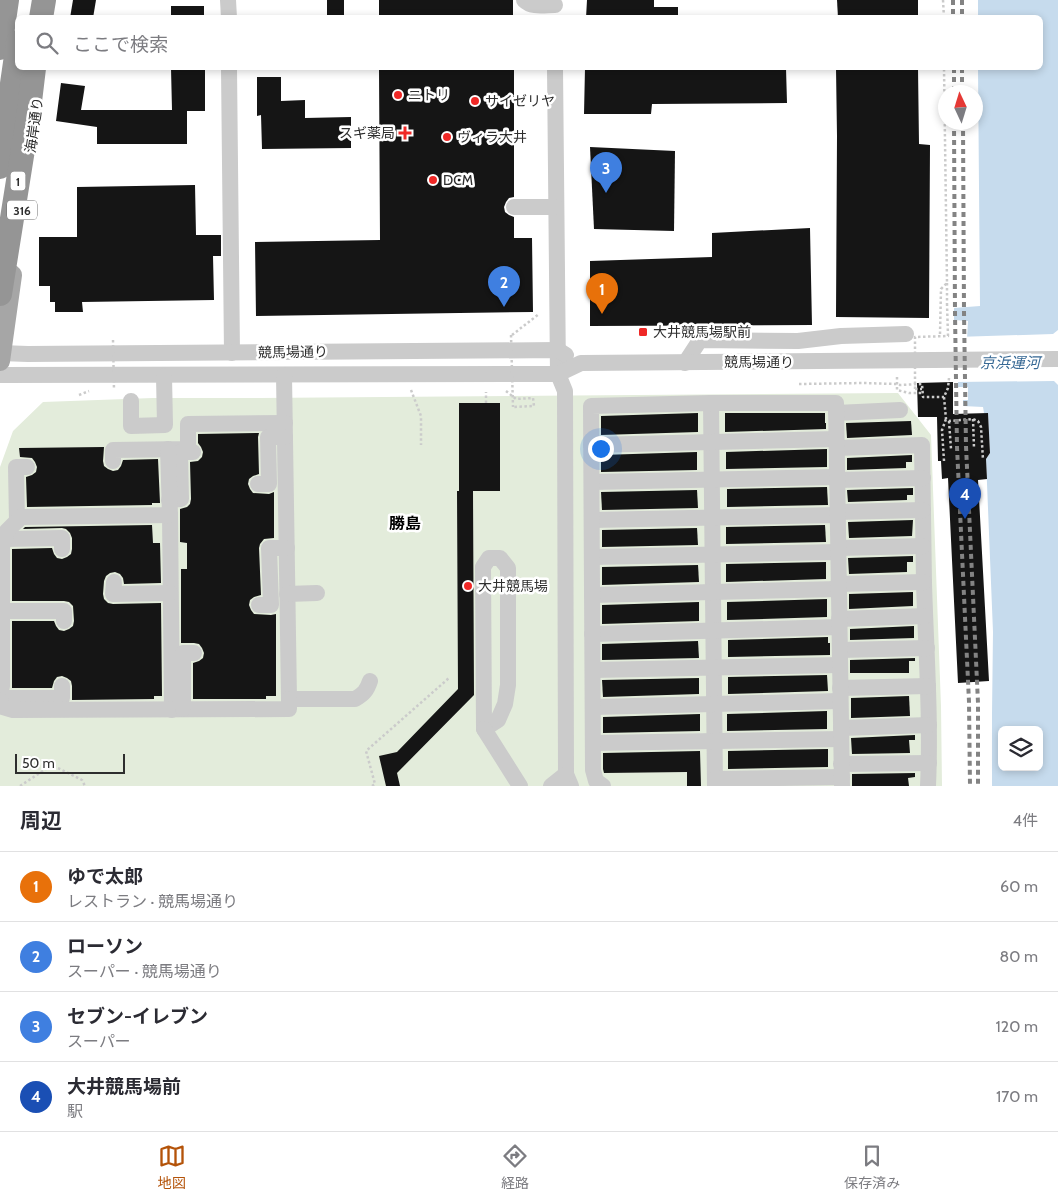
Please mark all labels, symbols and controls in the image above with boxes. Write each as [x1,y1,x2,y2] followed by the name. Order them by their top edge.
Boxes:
[15,15,1043,70] search box
[33,29,61,57] icon: search
[73,33,168,56] text: ここで検索
[938,85,983,130] north arrow
[408,86,450,104] place label: ニトリ
[392,89,404,101] marker: ニトリ
[485,92,555,110] place label: サイゼリヤ
[469,95,481,107] marker: サイゼリヤ
[21,96,47,154] street label: 海岸通り
[339,124,395,142] place label: スギ薬局
[399,127,411,139] marker: スギ薬局
[457,128,527,146] place label: ヴィラ大井
[441,131,453,143] marker: ヴィラ大井
[590,152,622,193] pin: 3
[443,171,473,189] place label: DCM
[10,172,26,190] road number: 1
[427,174,439,186] marker: DCM
[7,200,37,220] road number: 316
[488,266,520,307] pin: 2
[586,273,618,314] pin: 1
[653,323,751,341] place label: 大井競馬場駅前
[637,326,649,338] marker: 大井競馬場駅前
[258,342,328,362] street label: 競馬場通り
[724,353,794,371] street label: 競馬場通り
[980,354,1043,372] water label: 京浜運河
[588,436,614,462] your location
[949,478,981,519] pin: 4
[389,514,421,533] district label: 勝島
[478,577,548,595] place label: 大井競馬場
[462,580,474,592] marker: 大井競馬場
[998,726,1043,771] map controls
[998,726,1043,771] button: layers
[15,751,125,774] scale bar
[22,754,55,772] text: 50 m
[20,808,62,833] text: 周辺
[1013,811,1038,830] text: 4件
[67,865,143,888] text: ゆで太郎
[33,877,39,896] text: 1
[1000,877,1038,896] text: 60 m
[67,892,238,911] text: レストラン · 競馬場通り
[67,935,143,958] text: ローソン
[32,947,40,966] text: 2
[1000,947,1038,966] text: 80 m
[67,962,222,981] text: スーパー · 競馬場通り
[67,1005,208,1028] text: セブン-イレブン
[32,1017,40,1036] text: 3
[996,1017,1038,1036] text: 120 m
[67,1032,131,1051] text: スーパー
[67,1075,181,1098] text: 大井競馬場前
[31,1087,41,1106] text: 4
[996,1087,1038,1106] text: 170 m
[67,1102,83,1121] text: 駅
[158,1142,186,1192] tab: 地図
[501,1142,529,1192] tab: 経路
[844,1142,900,1192] tab: 保存済み

